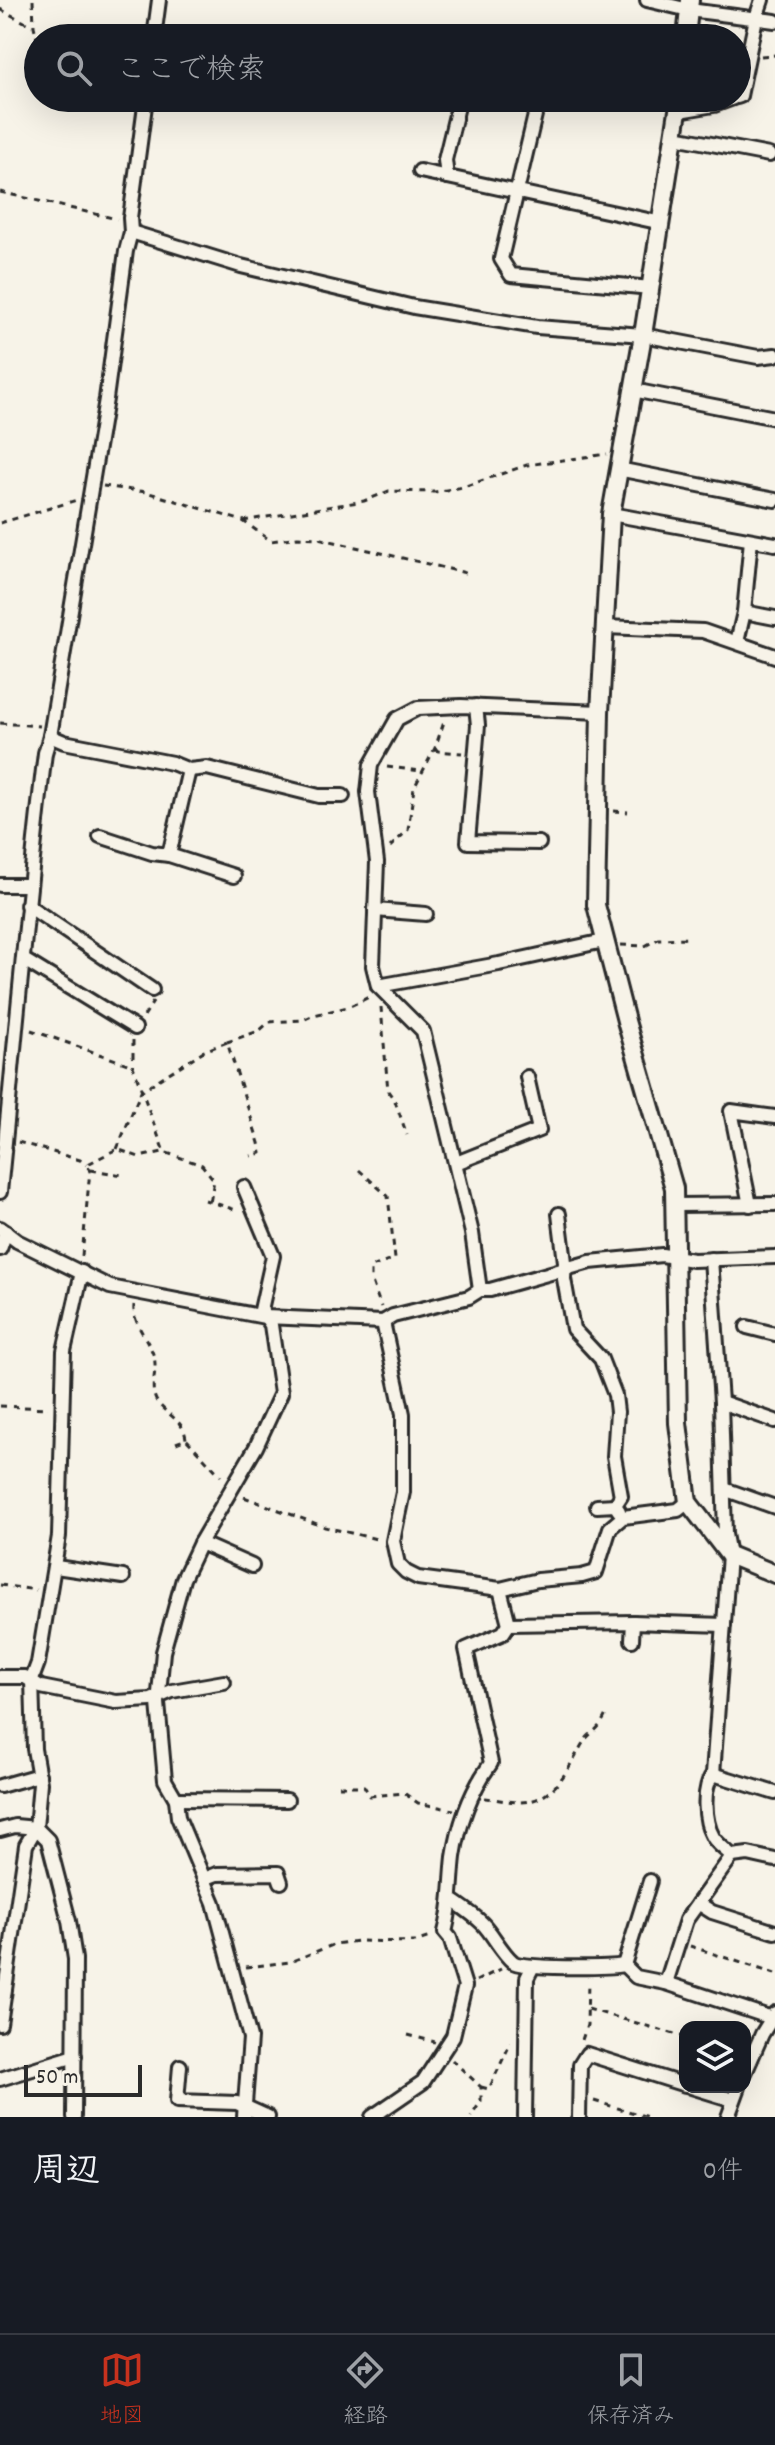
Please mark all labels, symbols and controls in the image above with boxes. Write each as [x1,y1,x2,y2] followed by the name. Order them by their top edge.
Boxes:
[24,24,751,112] search box
[52,46,96,90] icon: search
[116,51,266,94] text: ここで検索
[679,2021,751,2093] map controls
[679,2021,751,2093] button: layers
[24,2061,142,2097] scale bar
[36,2063,78,2094] text: 50 m
[32,2149,100,2198] text: 周辺
[703,2154,743,2191] text: 0件
[100,2348,144,2433] tab: 地図
[343,2348,387,2433] tab: 経路
[587,2348,675,2433] tab: 保存済み

